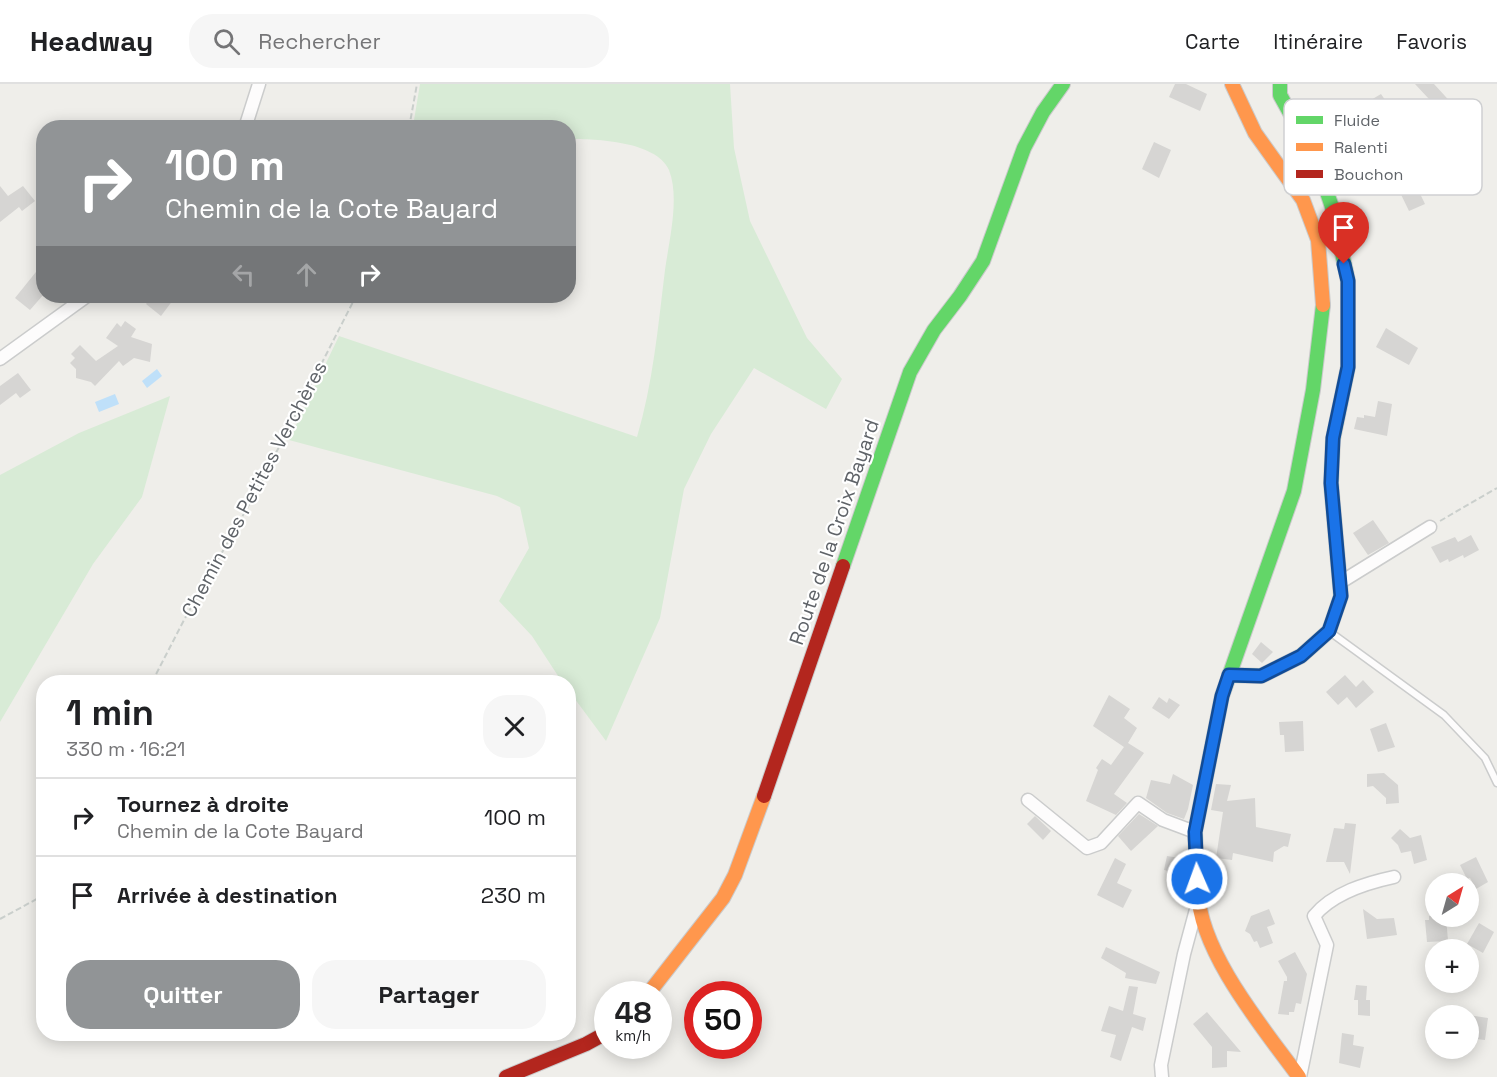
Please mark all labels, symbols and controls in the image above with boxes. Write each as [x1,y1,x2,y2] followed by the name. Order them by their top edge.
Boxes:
[189,14,609,68] search box
[30,23,153,59] text: Headway
[210,25,243,58] icon: search
[258,27,381,55] text: Rechercher
[1185,28,1240,55] text: Carte
[1273,28,1363,55] text: Itinéraire
[1396,28,1467,55] text: Favoris
[1284,99,1482,195] legend
[1334,110,1380,131] text: Fluide
[1334,137,1388,158] text: Ralenti
[165,139,285,192] text: 100 m
[66,144,144,222] icon: right
[1334,164,1403,185] text: Bouchon
[165,191,498,226] text: Chemin de la Cote Bayard
[1318,202,1369,264] pin
[1327,211,1360,244] icon: arrive
[227,258,260,291] icon: left
[290,258,323,291] icon: ahead
[353,258,386,291] icon: right
[175,356,333,622] street label: Chemin des Petites Verchères
[783,416,885,648] street label: Route de la Croix Bayard
[66,690,154,736] text: 1 min
[483,695,546,758] button: close
[66,736,185,762] text: 330 m · 16:21
[117,790,289,818] text: Tournez à droite
[66,801,99,834] icon: right
[484,803,546,831] text: 100 m
[117,818,364,844] text: Chemin de la Cote Bayard
[1165,847,1229,911] position arrow
[1425,873,1479,927] north arrow
[1425,873,1479,1059] map controls
[66,879,99,912] icon: arrive
[117,881,338,909] text: Arrivée à destination
[481,881,546,909] text: 230 m
[1425,939,1479,993] button: +
[66,960,300,1029] button: Quitter
[312,960,546,1029] button: Partager
[684,981,762,1059] speed limit sign: 50
[614,993,652,1032] text: 48
[1425,1005,1479,1059] button: −
[615,1026,651,1045] text: km/h

